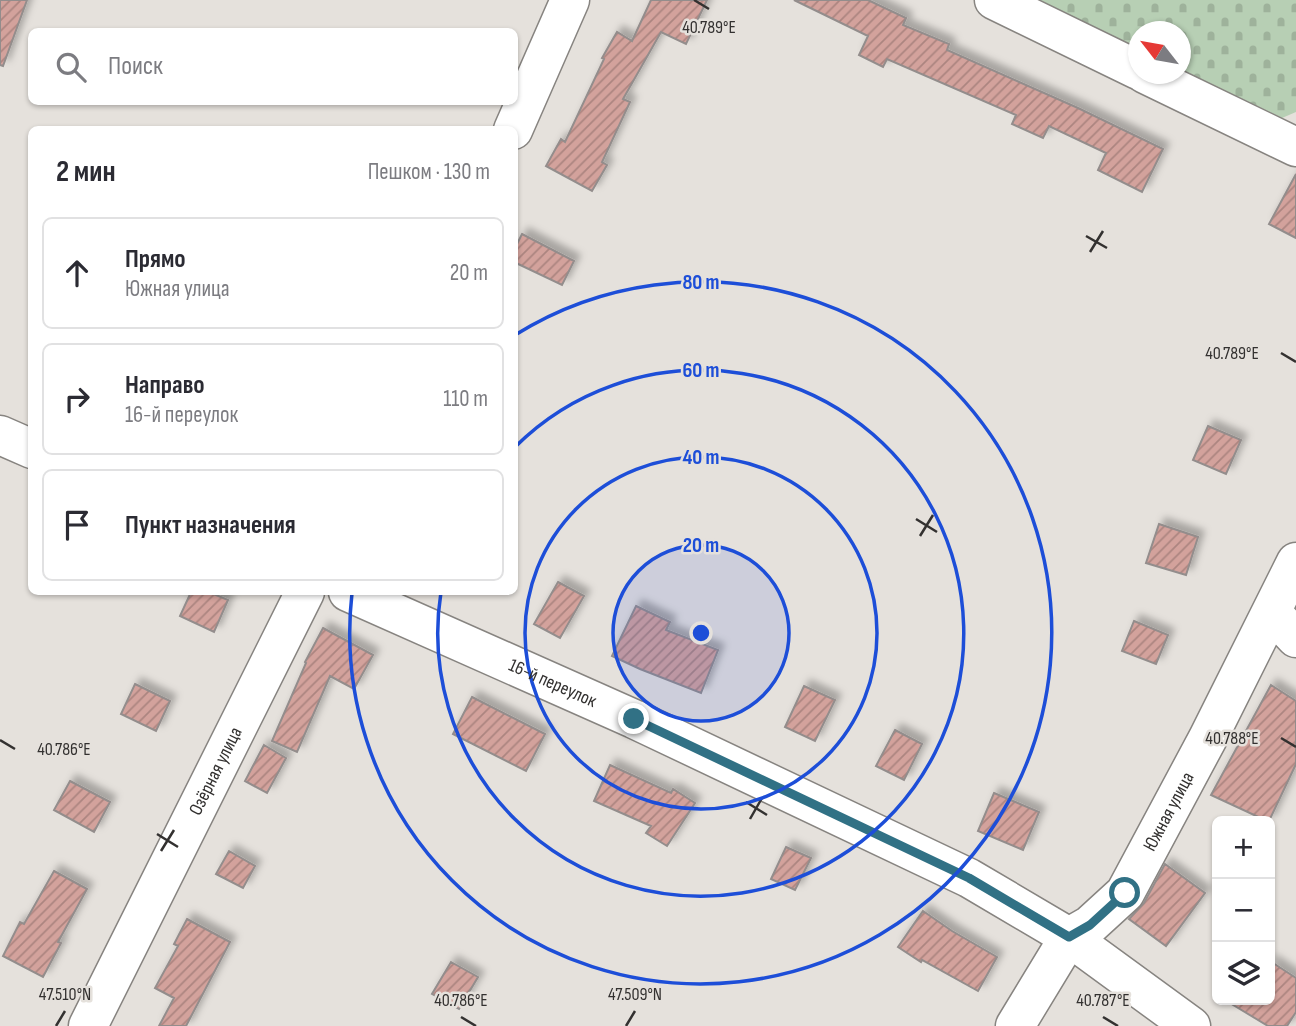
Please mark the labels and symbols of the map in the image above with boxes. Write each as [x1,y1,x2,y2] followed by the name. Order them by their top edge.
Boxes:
[682,17,736,38] text: 40.789°E
[1128,21,1191,84] north arrow
[682,270,720,295] text: 80 m
[1205,343,1259,364] text: 40.789°E
[682,358,720,383] text: 60 m
[683,445,719,470] text: 40 m
[683,533,719,558] text: 20 m
[689,621,713,645] centre of rings
[505,653,601,713] street label: 16-й переулок
[618,703,649,734] route end
[184,723,247,819] street label: Озёрная улица
[1205,728,1259,749] text: 40.788°E
[37,739,91,760] text: 40.786°E
[1138,768,1199,855] street label: Южная улица
[1109,877,1140,908] route start
[39,984,91,1005] text: 47.510°N
[608,984,662,1005] text: 47.509°N
[434,990,488,1011] text: 40.786°E
[1076,990,1130,1011] text: 40.787°E

